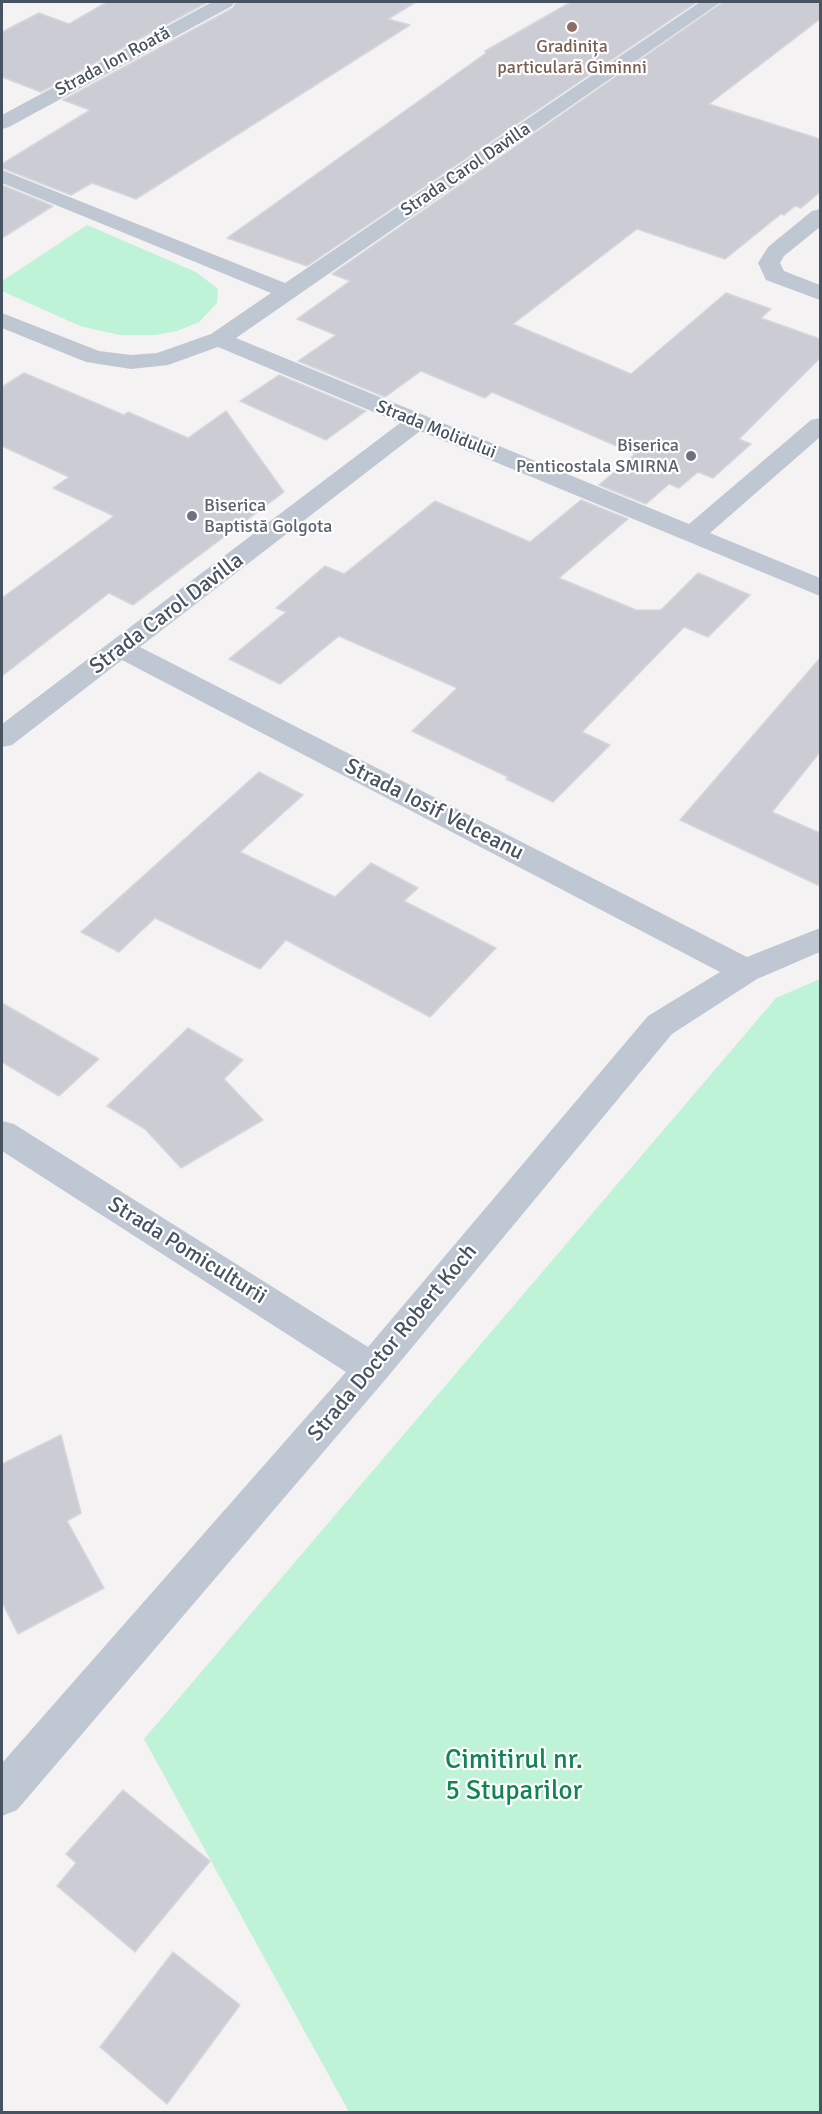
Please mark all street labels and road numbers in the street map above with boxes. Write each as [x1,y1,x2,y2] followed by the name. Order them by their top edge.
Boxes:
[52,23,174,101] street label: Strada Ion Roată
[397,119,535,221] street label: Strada Carol Davilla
[373,396,499,464] street label: Strada Molidului
[85,548,249,680] street label: Strada Carol Davilla
[340,753,528,867] street label: Strada Iosif Velceanu
[103,1192,271,1310] street label: Strada Pomiculturii
[303,1239,483,1447] street label: Strada Doctor Robert Koch

